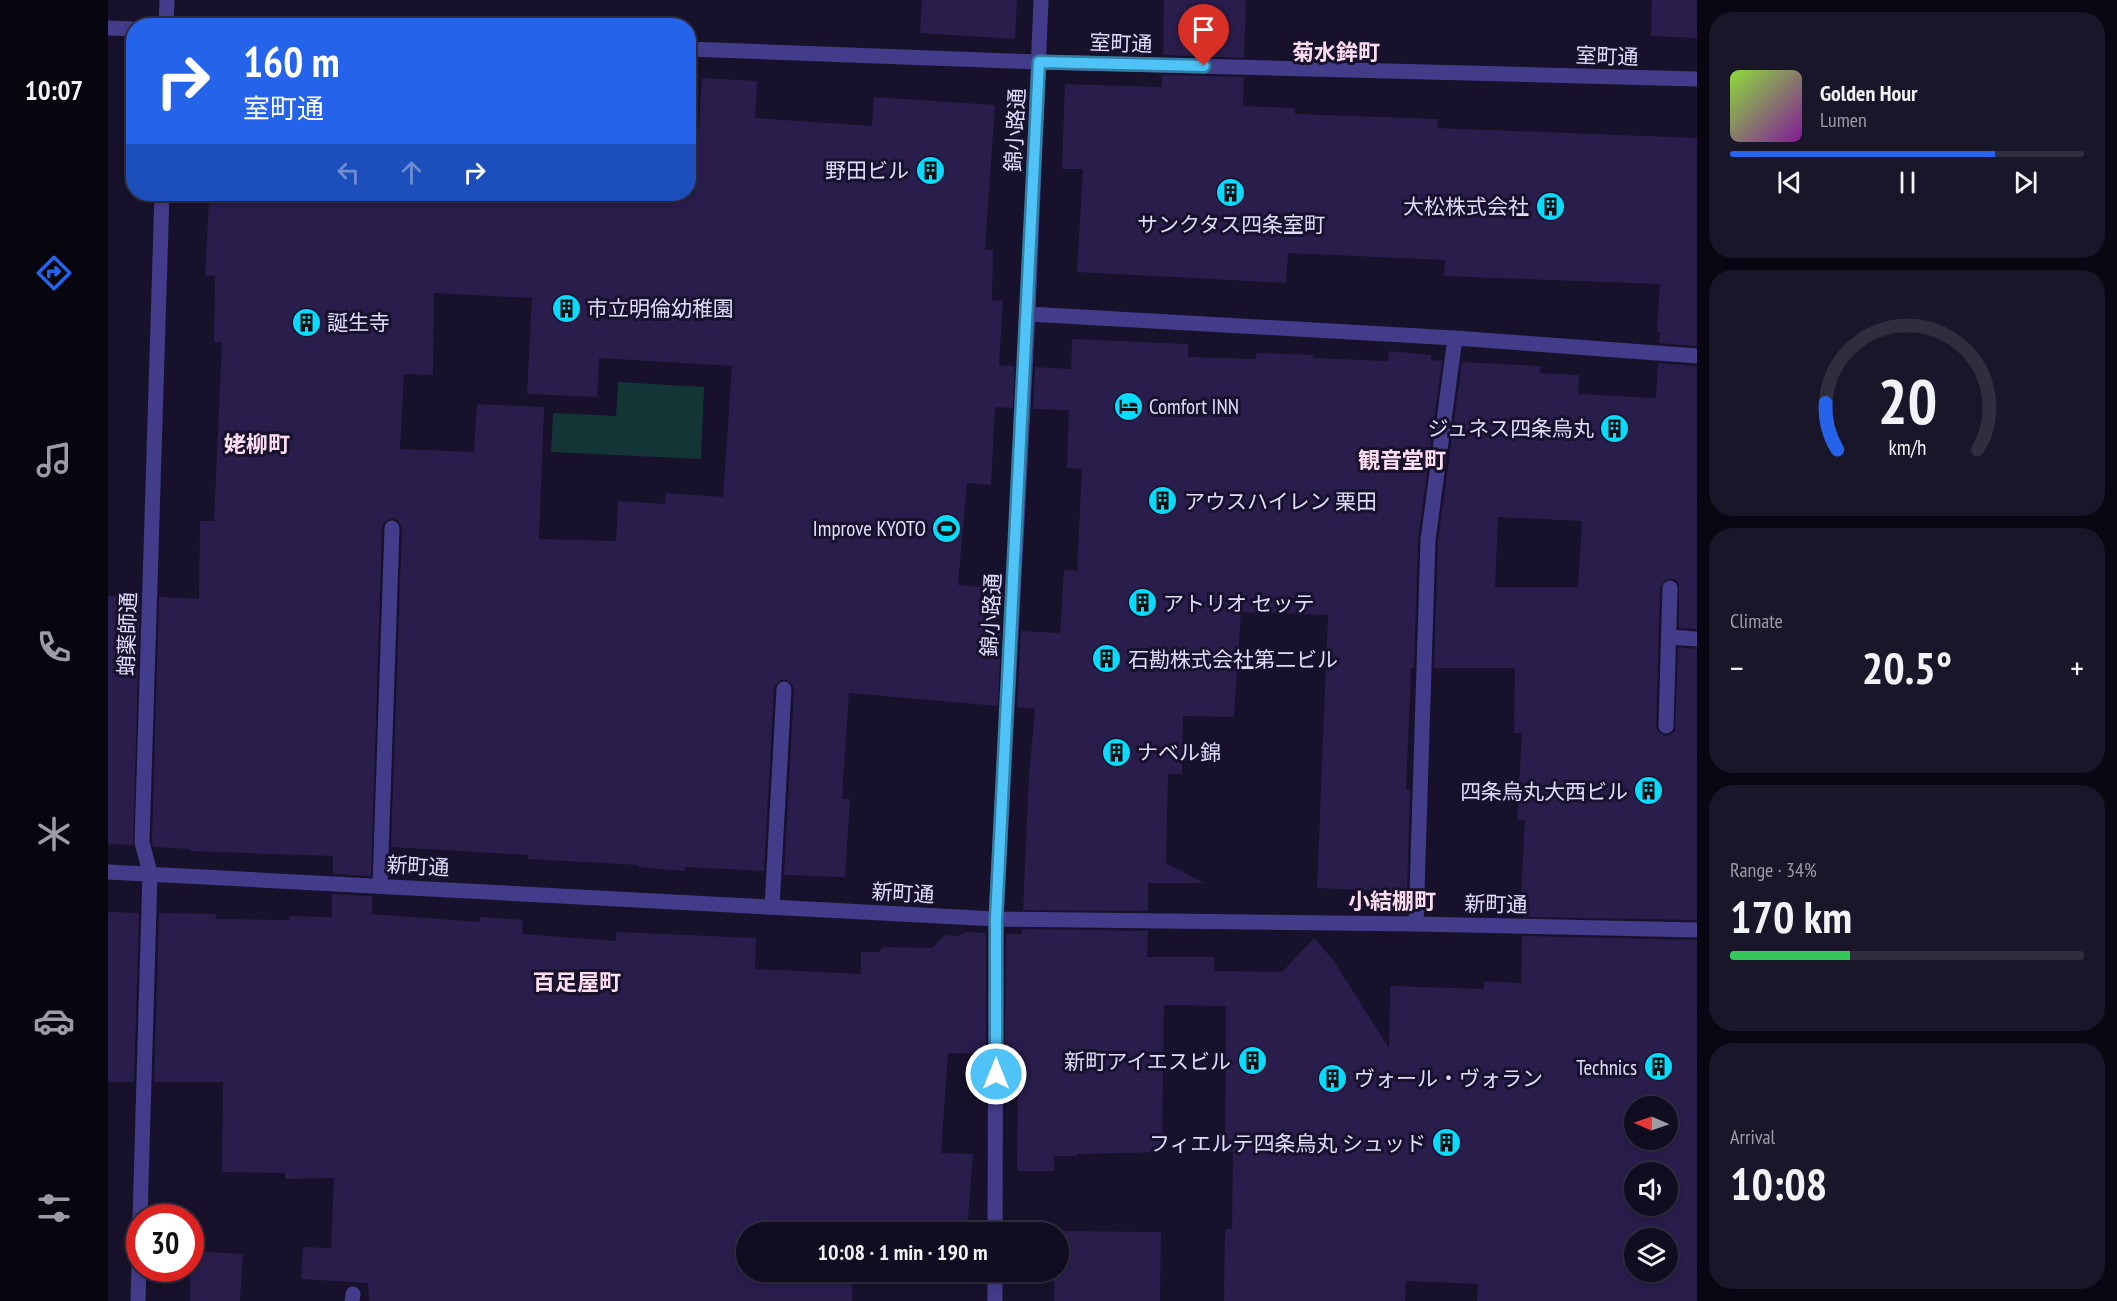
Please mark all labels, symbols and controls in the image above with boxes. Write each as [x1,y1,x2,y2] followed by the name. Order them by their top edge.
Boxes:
[1178,4,1229,66] pin
[1187,13,1220,46] icon: arrive
[1089,28,1153,58] street label: 室町通
[243,34,340,89] text: 160 m
[1292,38,1380,66] district label: 菊水鉾町
[1575,41,1639,71] street label: 室町通
[144,42,222,120] icon: right
[25,73,83,107] text: 10:07
[1820,79,1918,107] text: Golden Hour
[999,87,1031,173] street label: 錦小路通
[243,91,324,125] text: 室町通
[1820,107,1867,133] text: Lumen
[914,154,946,186] building icon: 野田ビル
[332,156,365,189] icon: left
[395,156,428,189] icon: ahead
[458,156,491,189] icon: right
[825,157,909,184] place label: 野田ビル
[1773,166,1806,199] icon: previous
[1891,166,1924,199] icon: pause
[2009,166,2042,199] icon: next
[1215,177,1247,209] building icon: サンクタス四条室町
[1534,190,1566,222] building icon: 大松株式会社
[1403,193,1529,220] place label: 大松株式会社
[1137,211,1325,238] place label: サンクタス四条室町
[33,252,75,294] icon: directions
[550,292,582,324] building icon: 市立明倫幼稚園
[587,295,734,322] place label: 市立明倫幼稚園
[290,306,322,338] building icon: 誕生寺
[327,309,390,336] place label: 誕生寺
[1877,360,1937,441] text: 20
[1112,390,1144,422] hotel icon: Comfort INN
[1149,393,1239,420] place label: Comfort INN
[1599,412,1631,444] building icon: ジュネス四条烏丸
[1427,415,1594,442] place label: ジュネス四条烏丸
[224,430,290,458] district label: 姥柳町
[1888,433,1926,461] text: km/h
[33,439,75,481] icon: music
[1358,446,1446,474] district label: 観音堂町
[1147,485,1179,517] building icon: アウスハイレン 栗田
[1184,488,1377,515] place label: アウスハイレン 栗田
[931,512,963,544] sports icon: Improve KYOTO
[813,515,926,542] place label: Improve KYOTO
[975,572,1007,658] street label: 錦小路通
[1126,587,1158,619] building icon: アトリオ セッテ
[1163,590,1314,617] place label: アトリオ セッテ
[112,592,142,676] street label: 蛸薬師通
[1730,608,1783,634] text: Climate
[33,626,75,668] icon: phone
[1862,638,1952,696] text: 20.5°
[1091,643,1123,675] building icon: 石勘株式会社第二ビル
[1128,646,1338,673] place label: 石勘株式会社第二ビル
[1730,646,1744,689] text: −
[2070,646,2084,689] text: +
[1100,736,1132,768] building icon: ナベル錦
[1137,739,1221,766] place label: ナベル錦
[1633,775,1665,807] building icon: 四条烏丸大西ビル
[1460,778,1628,805] place label: 四条烏丸大西ビル
[33,813,75,855] icon: climate
[386,851,450,881] street label: 新町通
[1730,857,1817,883] text: Range · 34%
[871,878,935,908] street label: 新町通
[1348,887,1436,915] district label: 小結棚町
[1730,887,1852,945] text: 170 km
[1464,890,1528,918] street label: 新町通
[533,968,621,996] district label: 百足屋町
[33,1000,75,1042] icon: car
[964,1042,1028,1106] position arrow
[1236,1045,1268,1077] building icon: 新町アイエスビル
[1064,1048,1231,1075] place label: 新町アイエスビル
[1642,1051,1674,1083] building icon: Technics
[1576,1054,1637,1081] place label: Technics
[1317,1062,1349,1094] building icon: ヴォール・ヴォラン
[1354,1065,1543,1092] place label: ヴォール・ヴォラン
[1624,1096,1678,1150] north arrow
[1624,1096,1678,1282] map controls
[1730,1124,1775,1150] text: Arrival
[1431,1127,1463,1159] building icon: フィエルテ四条烏丸 シュッド
[1149,1130,1426,1157] place label: フィエルテ四条烏丸 シュッド
[1730,1154,1827,1212] text: 10:08
[1624,1162,1678,1216] button: sound
[33,1187,75,1229] icon: filters
[126,1204,204,1282] speed limit sign: 30
[1624,1228,1678,1282] button: layers
[817,1238,988,1266] text: 10:08 · 1 min · 190 m

